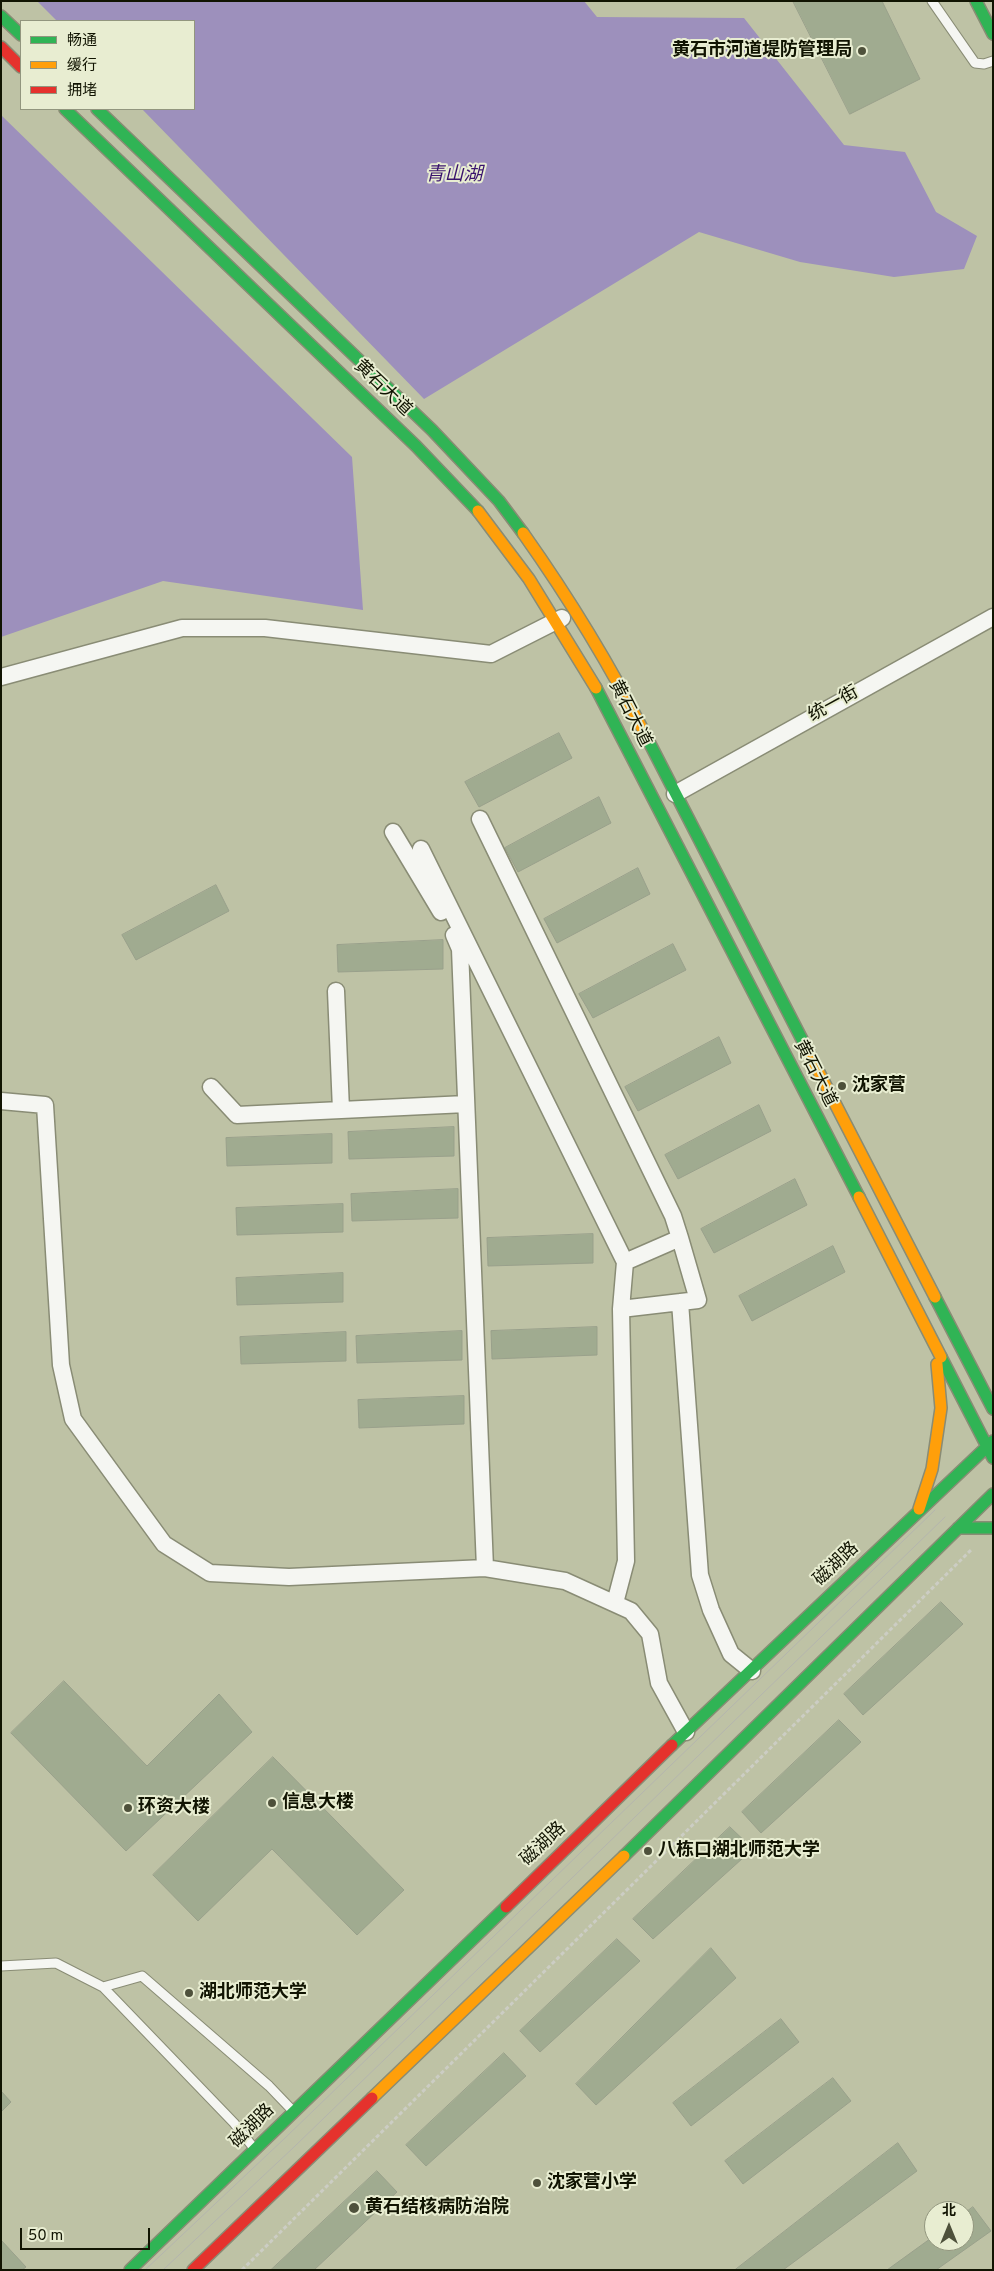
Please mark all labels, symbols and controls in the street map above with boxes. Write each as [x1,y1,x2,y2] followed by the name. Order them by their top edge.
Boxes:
[20,20,195,110] legend
[67,32,97,51] text: 畅通
[672,40,852,62] place label: 黄石市河道堤防管理局
[856,45,868,57] marker: 黄石市河道堤防管理局
[67,57,97,76] text: 缓行
[67,82,97,101] text: 拥堵
[426,165,482,187] water label: 青山湖
[349,356,415,422] street label: 黄石大道
[603,677,655,751] street label: 黄石大道
[805,682,863,728] street label: 统一街
[788,1037,840,1111] street label: 黄石大道
[852,1075,906,1097] place label: 沈家营
[836,1080,848,1092] marker: 沈家营
[810,1538,864,1592] street label: 磁湖路
[282,1792,354,1814] place label: 信息大楼
[138,1797,210,1819] place label: 环资大楼
[266,1797,278,1809] marker: 信息大楼
[122,1802,134,1814] marker: 环资大楼
[517,1818,571,1872] street label: 磁湖路
[658,1840,820,1862] place label: 八栋口·湖北师范大学
[642,1845,654,1857] marker: 八栋口·湖北师范大学
[199,1982,307,2004] place label: 湖北师范大学
[183,1987,195,1999] marker: 湖北师范大学
[226,2100,280,2154] street label: 磁湖路
[547,2172,637,2194] place label: 沈家营小学
[531,2177,543,2189] marker: 沈家营小学
[365,2197,509,2219] place label: 黄石结核病防治院
[347,2201,361,2215] marker: 黄石结核病防治院
[924,2201,974,2251] north arrow
[942,2203,956,2220] text: 北
[22,2218,152,2250] scale bar
[28,2227,63,2246] text: 50 m

